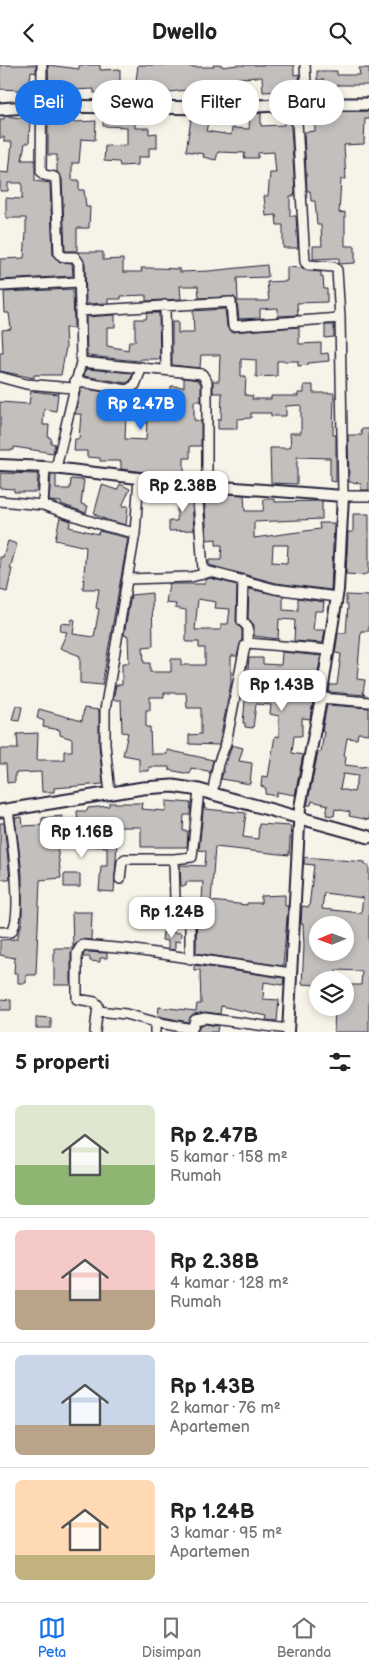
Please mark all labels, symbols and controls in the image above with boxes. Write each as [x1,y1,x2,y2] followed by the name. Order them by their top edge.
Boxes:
[15,19,43,47] icon: back
[152,19,217,46] text: Dwello
[326,19,354,47] icon: search
[15,80,82,125] chip: Beli
[92,80,172,125] chip: Sewa
[182,80,259,125] chip: Filter
[269,80,344,125] chip: Baru
[89,389,193,431] pin: Rp 2.47B
[107,395,175,414] text: Rp 2.47B
[131,471,235,513] pin: Rp 2.38B
[149,477,217,496] text: Rp 2.38B
[230,669,334,712] pin: Rp 1.43B
[250,676,314,695] text: Rp 1.43B
[30,817,134,859] pin: Rp 1.16B
[51,823,113,842] text: Rp 1.16B
[120,897,224,939] pin: Rp 1.24B
[140,903,204,922] text: Rp 1.24B
[309,916,354,961] north arrow
[309,916,354,1016] map controls
[309,971,354,1016] button: layers
[326,1048,354,1076] icon: filters
[15,1050,110,1075] text: 5 properti
[170,1123,258,1148] text: Rp 2.47B
[55,1125,115,1185] icon: home
[170,1148,288,1167] text: 5 kamar · 158 m²
[170,1167,221,1186] text: Rumah
[170,1249,259,1274] text: Rp 2.38B
[55,1250,115,1310] icon: home
[170,1274,289,1293] text: 4 kamar · 128 m²
[170,1293,221,1312] text: Rumah
[170,1374,255,1399] text: Rp 1.43B
[55,1375,115,1435] icon: home
[170,1399,281,1418] text: 2 kamar · 76 m²
[170,1418,250,1437] text: Apartemen
[170,1499,255,1524] text: Rp 1.24B
[55,1500,115,1560] icon: home
[170,1524,282,1543] text: 3 kamar · 95 m²
[170,1543,250,1562] text: Apartemen
[38,1614,66,1661] tab: Peta
[142,1614,201,1661] tab: Disimpan
[277,1614,331,1661] tab: Beranda

